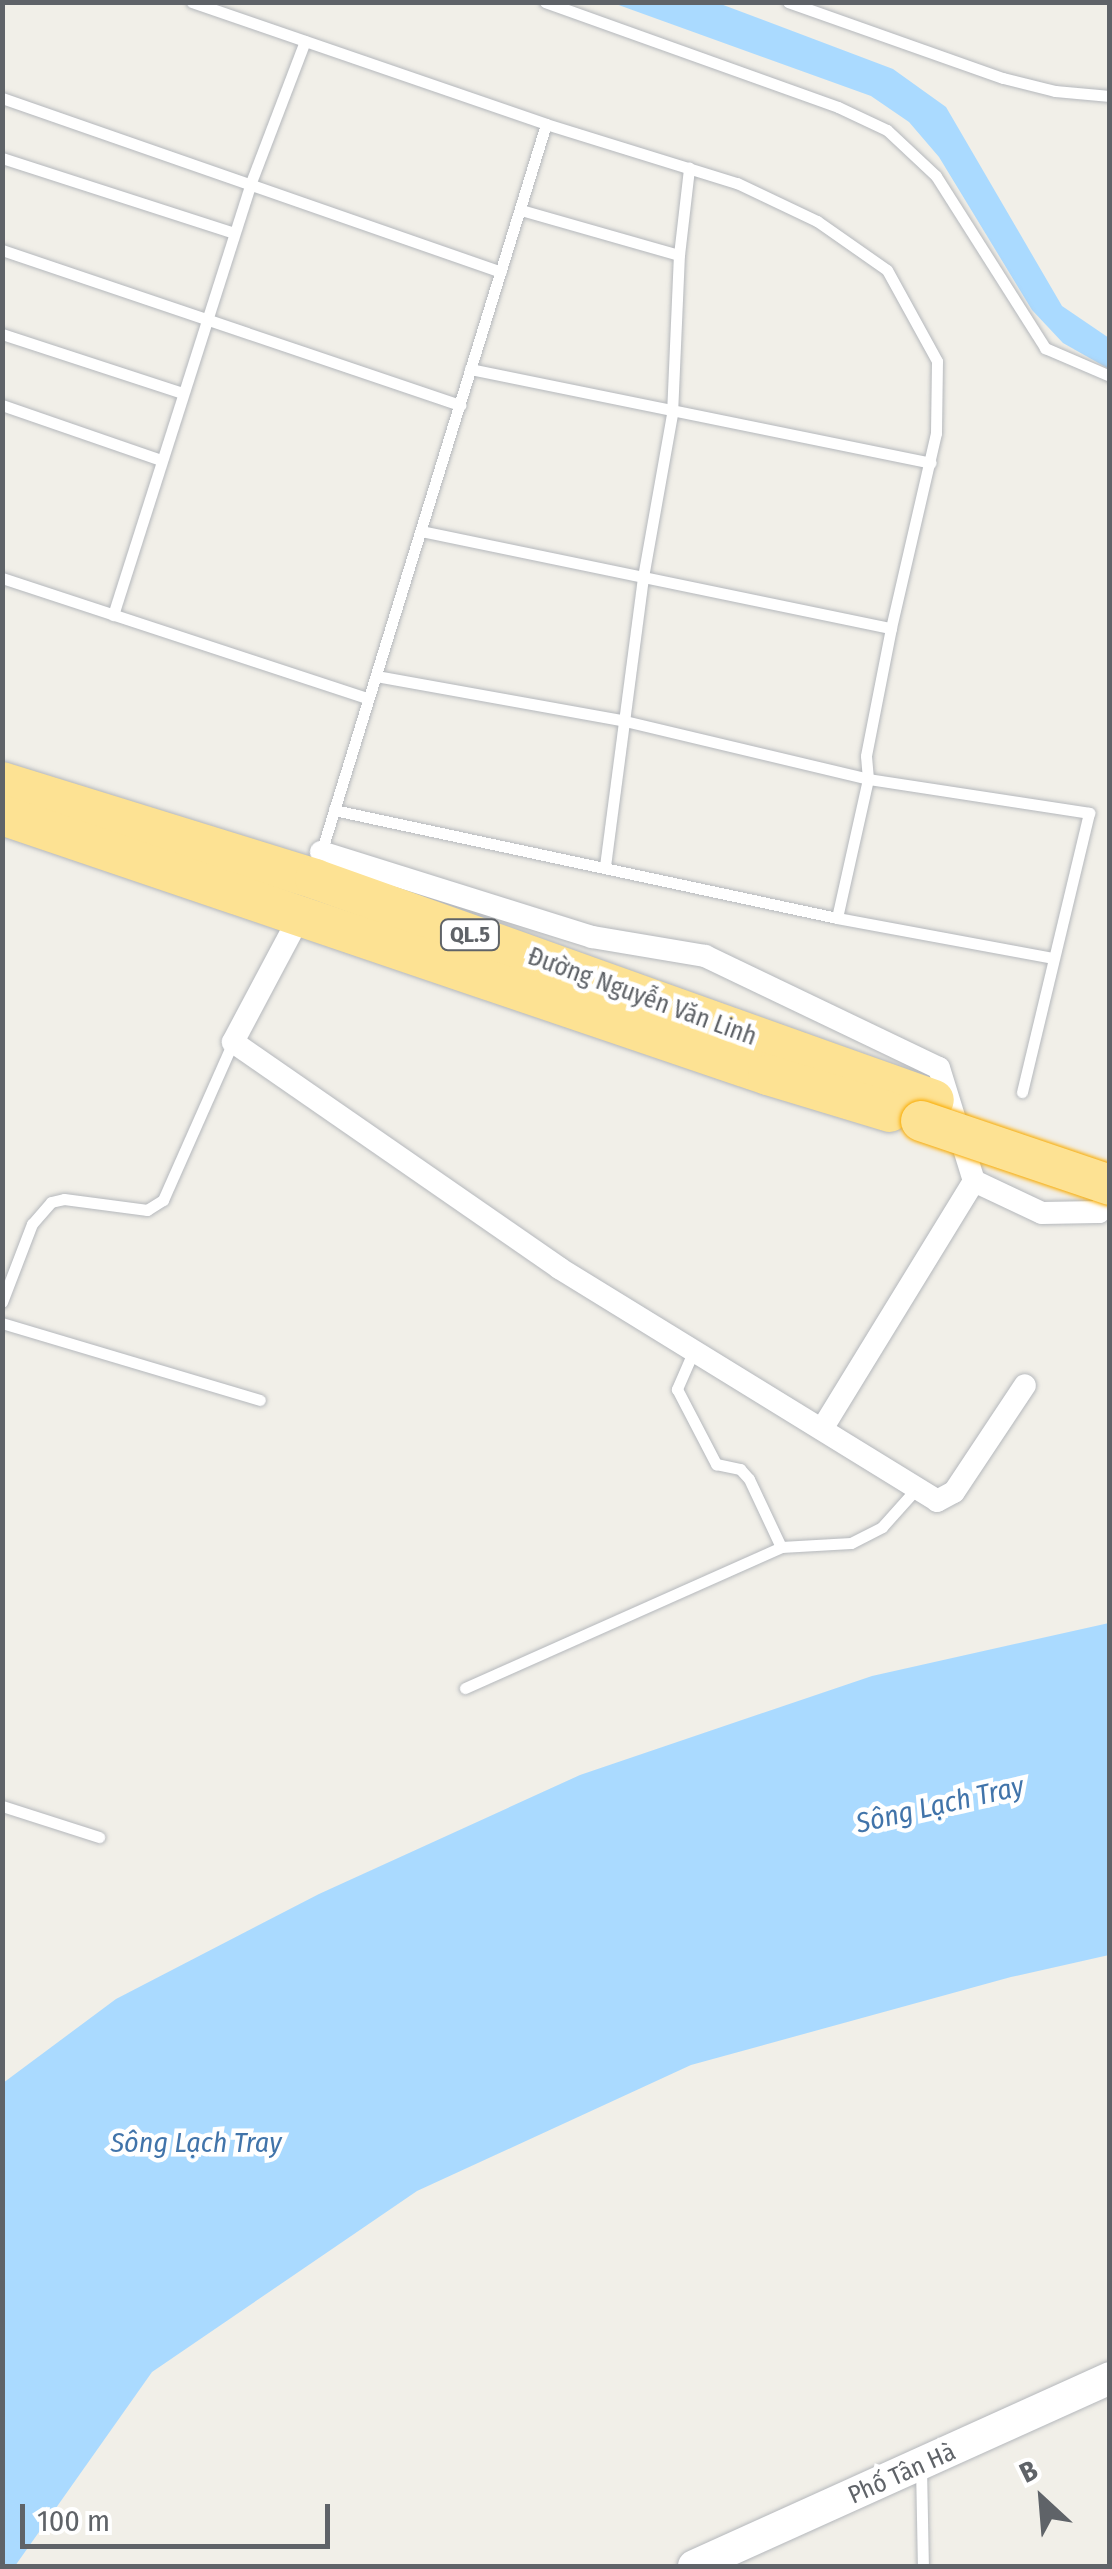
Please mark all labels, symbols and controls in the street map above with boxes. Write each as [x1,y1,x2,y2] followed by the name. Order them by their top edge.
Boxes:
[438,918,502,952] road number: QL.5
[523,942,761,1052] street label: Đường Nguyễn Văn Linh
[853,1769,1027,1841] water label: Sông Lạch Tray
[110,2126,282,2160] water label: Sông Lạch Tray
[844,2437,960,2511] street label: Phố Tân Hà
[992,2449,1092,2549] north arrow
[1014,2453,1043,2490] text: B
[25,2484,335,2546] scale bar
[37,2503,110,2539] text: 100 m

